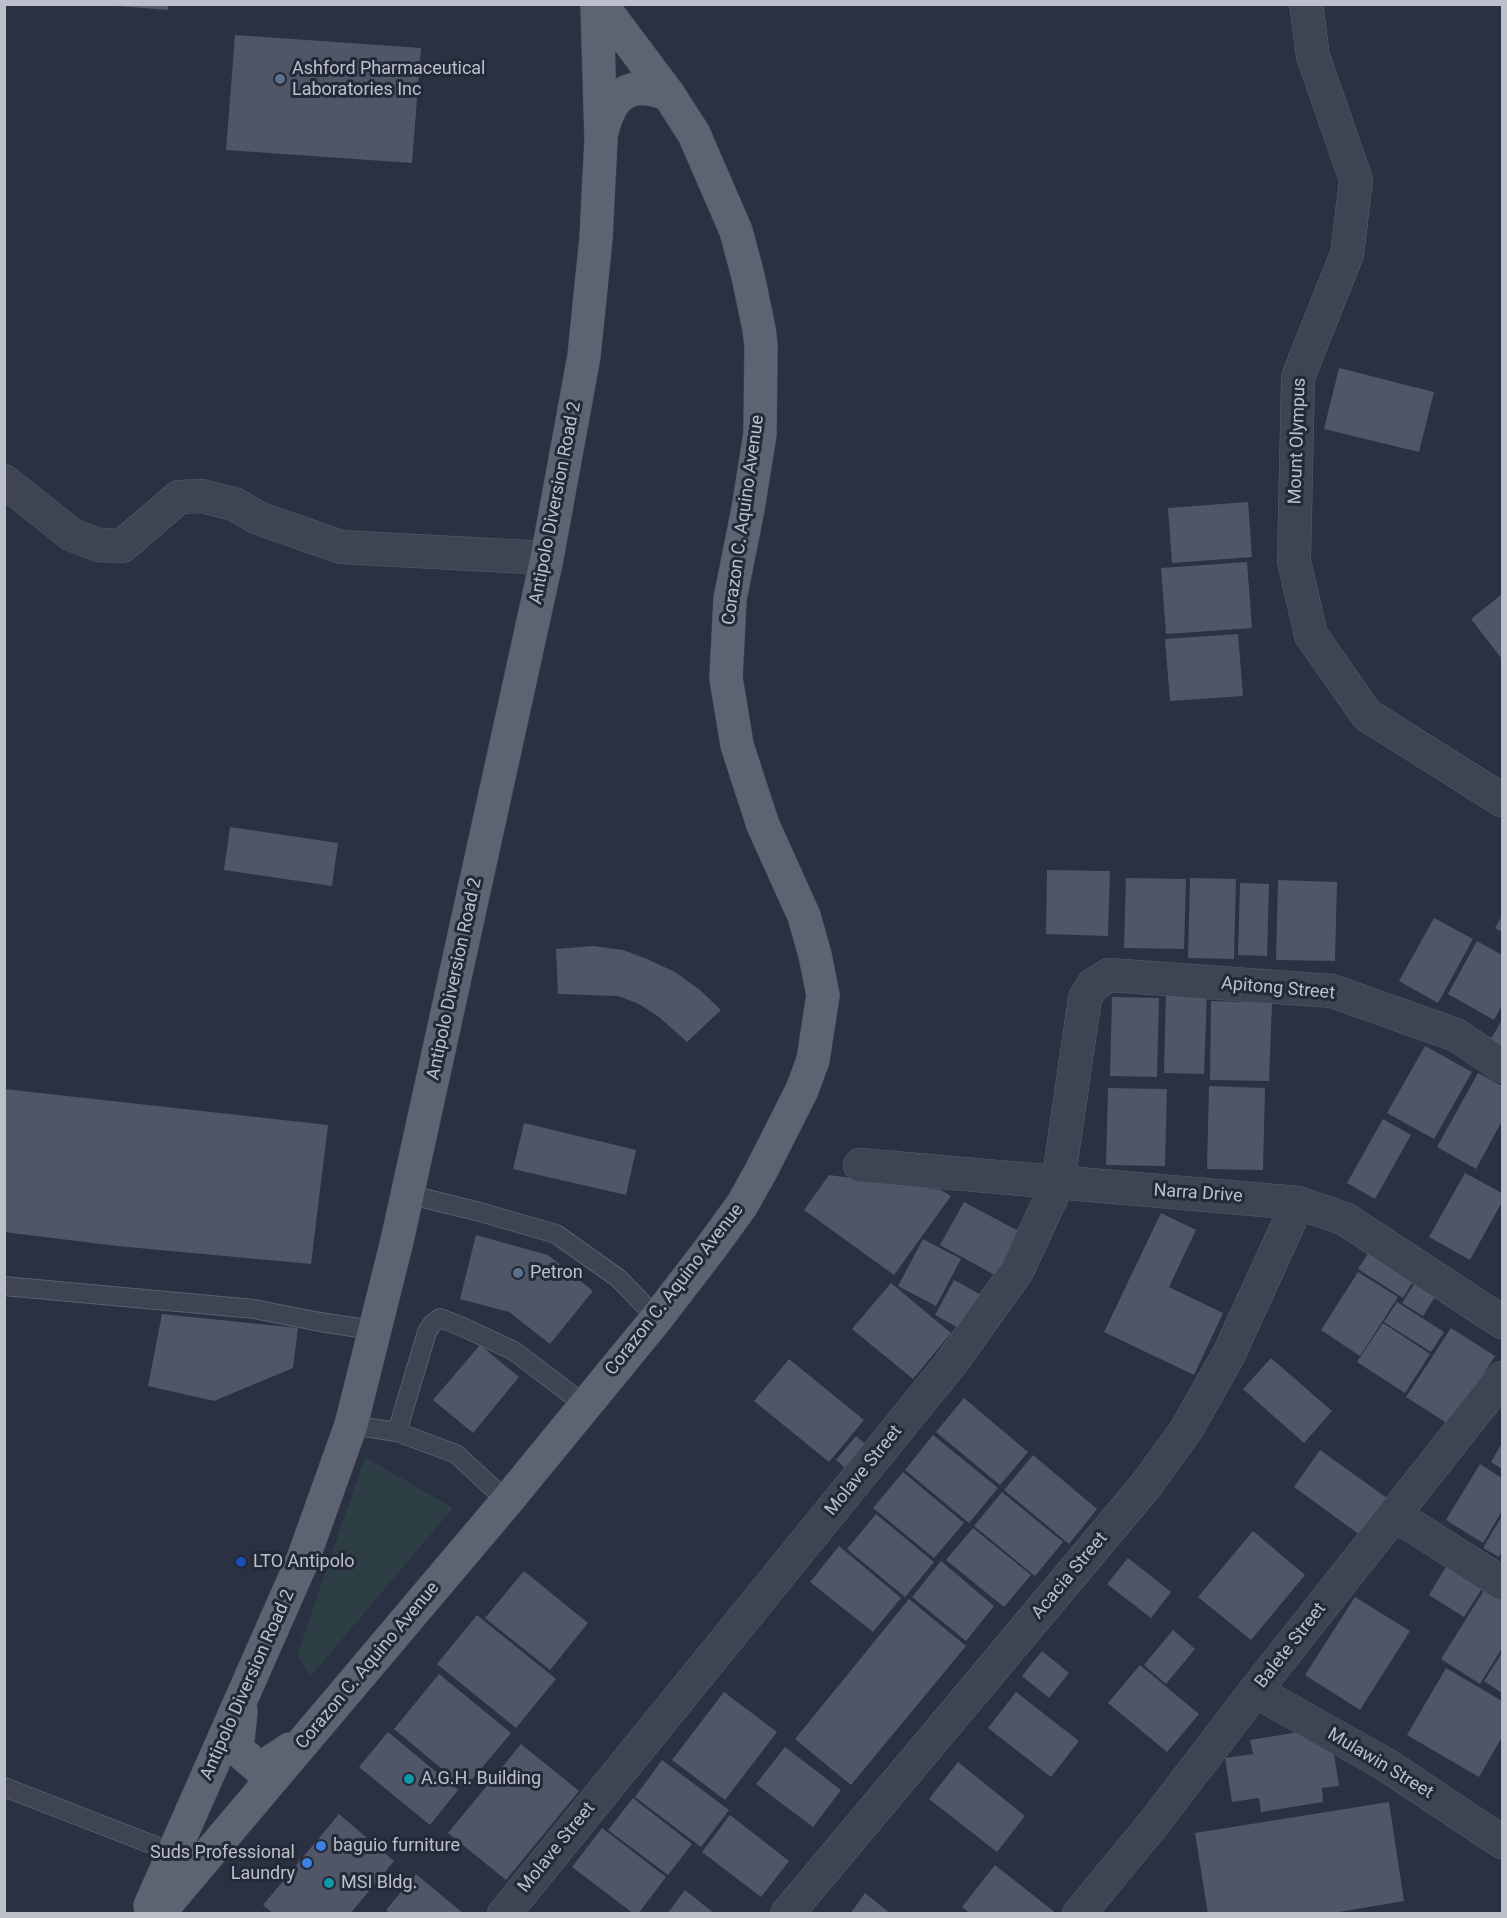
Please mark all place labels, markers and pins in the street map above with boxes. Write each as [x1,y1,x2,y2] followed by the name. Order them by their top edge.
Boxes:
[292,58,485,100] place label: Ashford Pharmaceutical Laboratories Inc
[273,72,287,86] marker: Ashford Pharmaceutical Laboratories Inc
[530,1262,583,1284] place label: Petron
[511,1266,525,1280] marker: Petron
[253,1551,355,1573] place label: LTO Antipolo
[234,1555,248,1569] marker: LTO Antipolo
[421,1768,541,1790] place label: A.G.H. Building
[402,1772,416,1786] marker: A.G.H. Building
[333,1835,460,1857] place label: baguio furniture
[314,1839,328,1853] marker: baguio furniture
[150,1842,295,1884] place label: Suds Professional Laundry
[300,1856,314,1870] marker: Suds Professional Laundry
[341,1872,417,1894] place label: MSI Bldg.
[322,1876,336,1890] marker: MSI Bldg.

